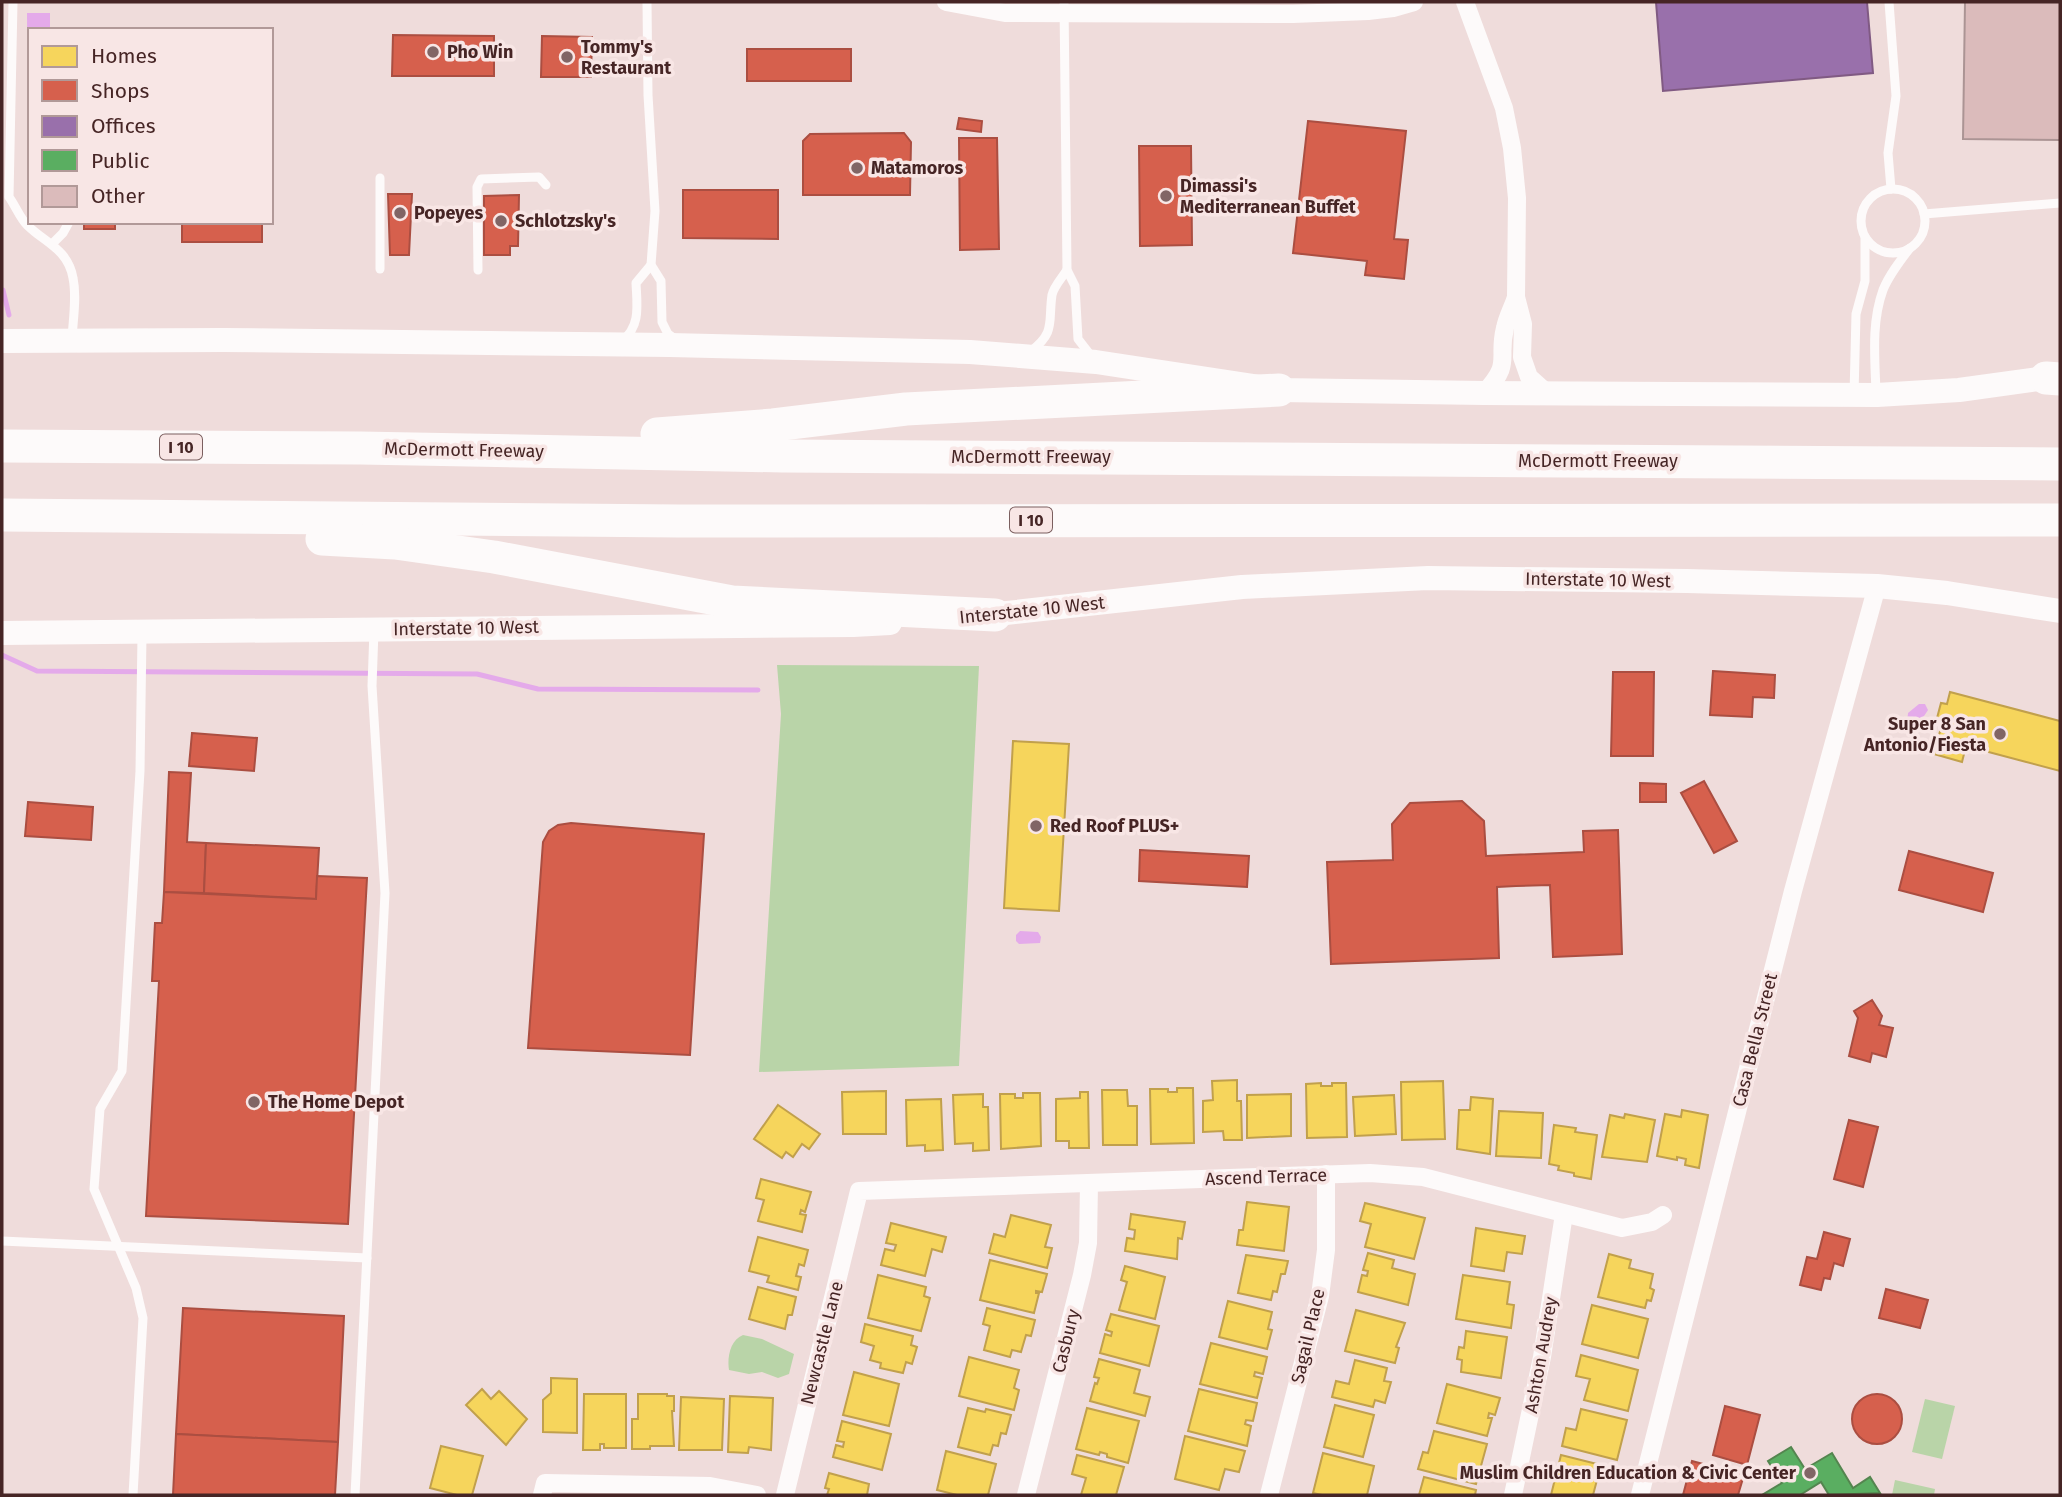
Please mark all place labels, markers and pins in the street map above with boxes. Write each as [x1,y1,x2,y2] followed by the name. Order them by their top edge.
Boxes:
[581,36,672,79] place label: Tommy's Restaurant
[447,41,513,63] place label: Pho Win
[425,44,441,60] marker: Pho Win
[559,49,575,65] marker: Tommy's Restaurant
[871,157,964,179] place label: Matamoros
[849,160,865,176] marker: Matamoros
[1180,175,1357,218] place label: Dimassi's Mediterranean Buffet
[1158,188,1174,204] marker: Dimassi's Mediterranean Buffet
[414,202,483,224] place label: Popeyes
[392,205,408,221] marker: Popeyes
[515,210,616,232] place label: Schlotzsky's
[493,213,509,229] marker: Schlotzsky's
[1863,713,1986,756] place label: Super 8 San Antonio/Fiesta
[1992,726,2008,742] marker: Super 8 San Antonio/Fiesta
[1050,815,1179,837] place label: Red Roof PLUS+
[1028,818,1044,834] marker: Red Roof PLUS+
[268,1091,405,1113] place label: The Home Depot
[246,1094,262,1110] marker: The Home Depot
[1460,1462,1797,1484] place label: Muslim Children Education & Civic Center
[1802,1465,1818,1481] marker: Muslim Children Education & Civic Center

